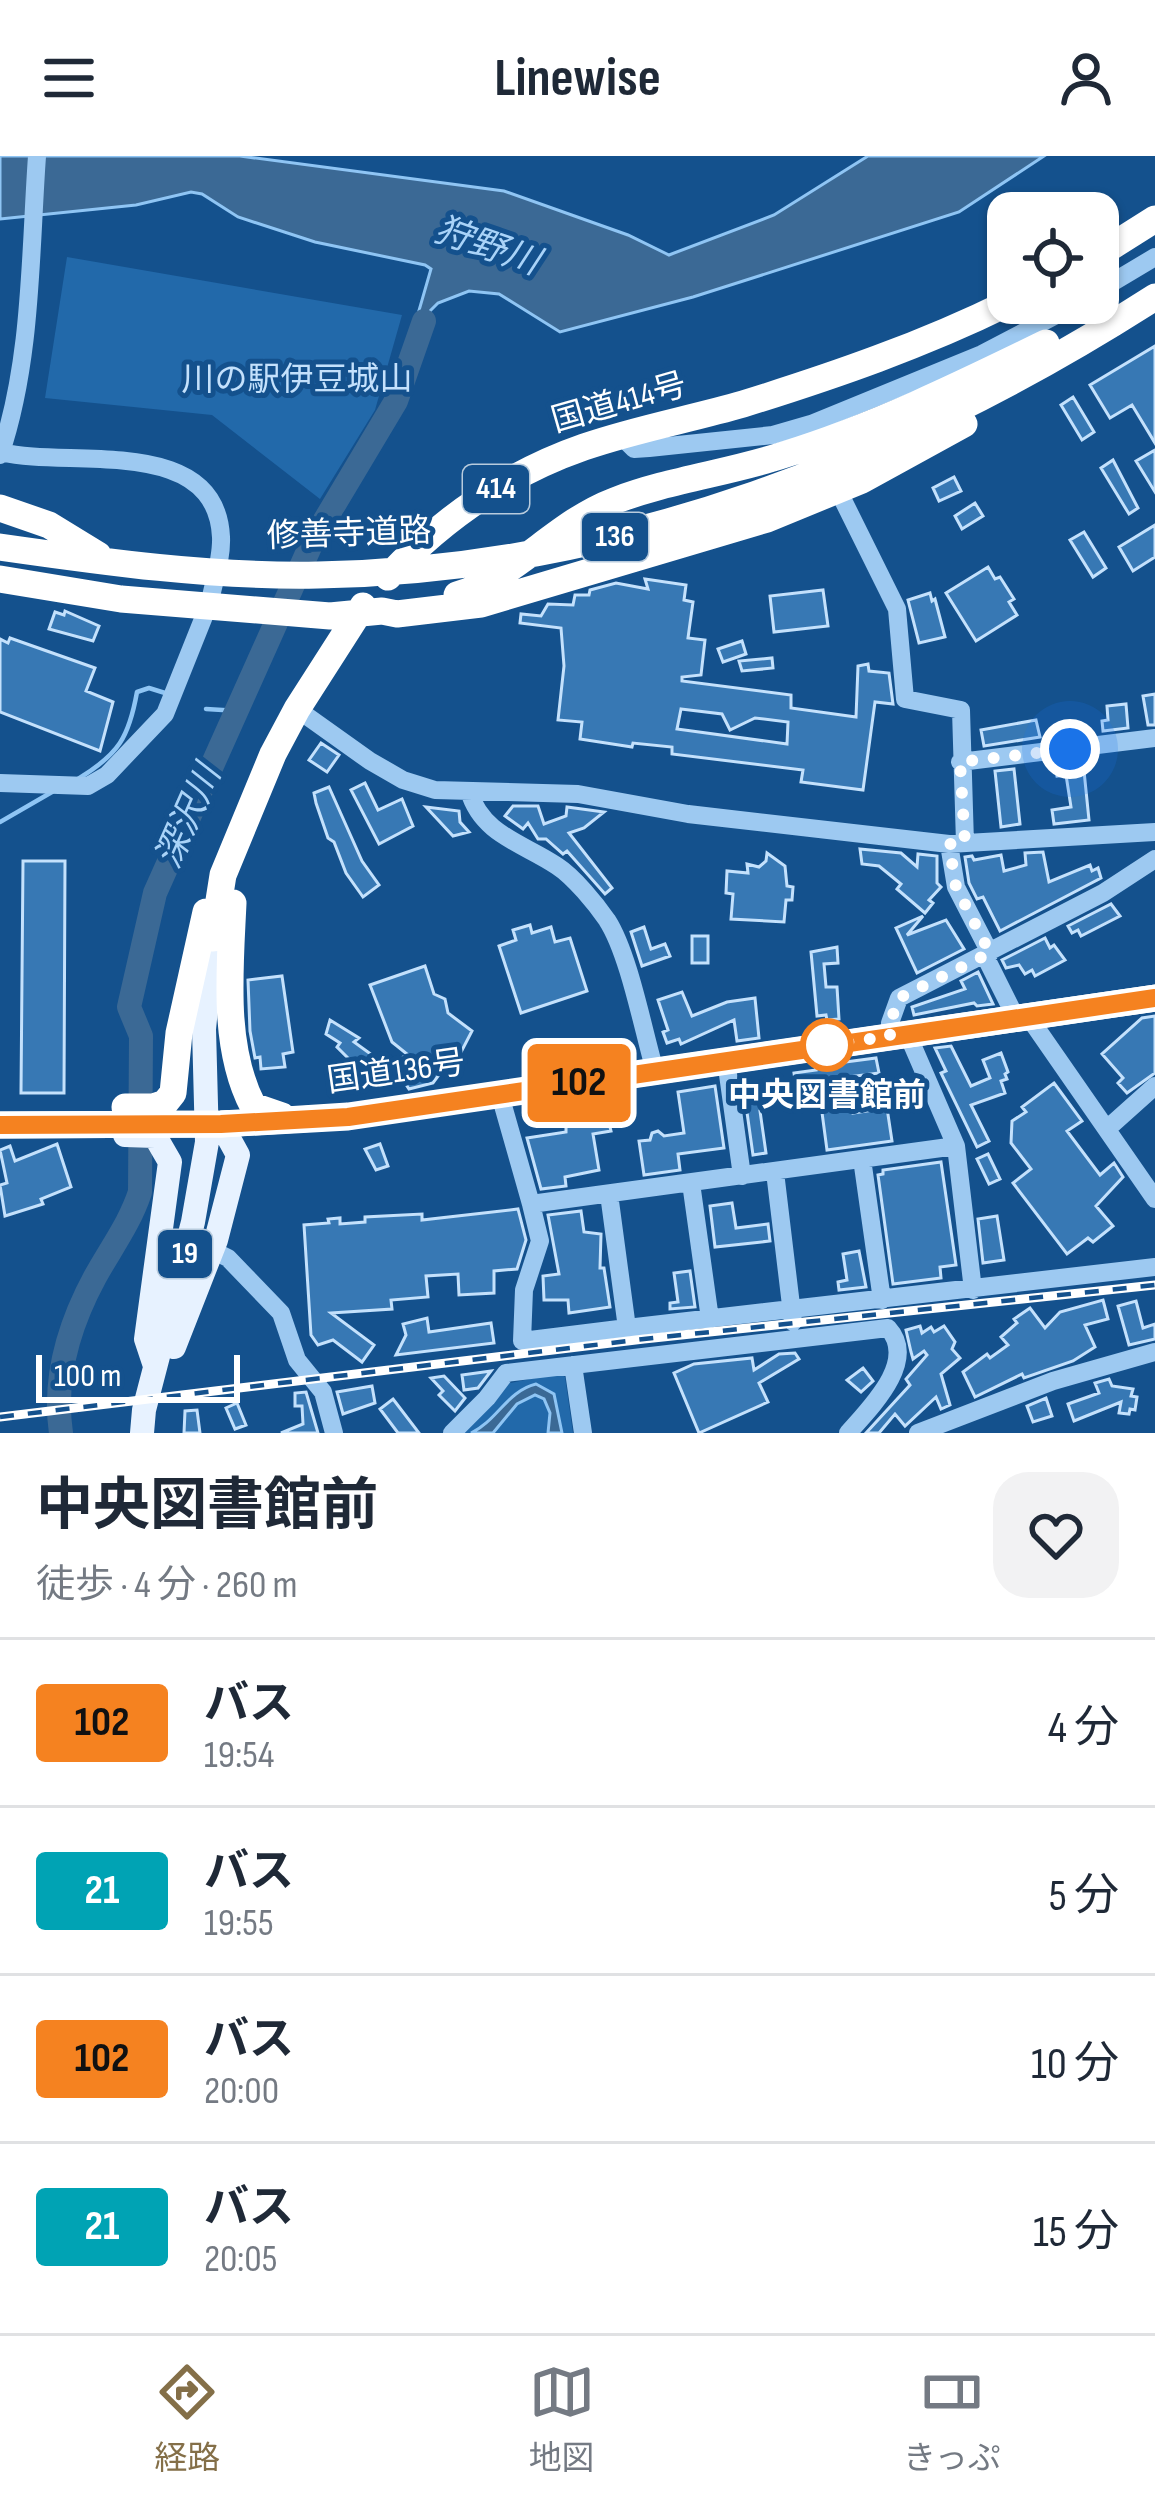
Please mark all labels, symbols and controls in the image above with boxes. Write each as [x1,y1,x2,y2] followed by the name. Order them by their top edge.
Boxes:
[36,45,102,111] icon: menu
[1053,45,1119,111] icon: person
[494,46,661,111] text: Linewise
[987,192,1119,324] map controls
[987,192,1119,324] button: locate
[429,209,549,286] water label: 狩野川
[182,360,413,400] park label: 川の駅伊豆城山
[547,365,691,441] street label: 国道414号
[463,465,529,513] road number: 414
[266,511,432,557] street label: 修善寺道路
[582,513,648,561] road number: 136
[1040,719,1100,779] your location
[147,755,232,875] water label: 深沢川
[802,1020,852,1070] marker: 中央図書館前
[324,1043,468,1101] street label: 国道136号
[510,1044,648,1122] line badge: 102
[552,1057,606,1108] text: 102
[728,1076,926,1116] place label: 中央図書館前
[158,1230,212,1278] road number: 19
[36,1349,240,1402] scale bar
[54,1356,121,1396] text: 100 m
[993,1472,1119,1598] button: heart
[36,1473,378,1541] text: 中央図書館前
[36,1562,298,1609] text: 徒歩 · 4 分 · 260 m
[204,1677,294,1732] text: バス
[75,1697,129,1748] text: 102
[1048,1701,1119,1756] text: 4 分
[204,1732,274,1779] text: 19:54
[204,1845,294,1900] text: バス
[85,1865,119,1916] text: 21
[1049,1869,1119,1924] text: 5 分
[204,1900,274,1947] text: 19:55
[204,2013,294,2068] text: バス
[75,2033,129,2084] text: 102
[1031,2037,1119,2092] text: 10 分
[204,2068,279,2115] text: 20:00
[204,2181,294,2236] text: バス
[85,2201,119,2252] text: 21
[1033,2205,1119,2260] text: 15 分
[204,2236,277,2283] text: 20:05
[154,2359,220,2479] tab: 経路
[529,2359,595,2479] tab: 地図
[903,2359,1001,2479] tab: きっぷ

